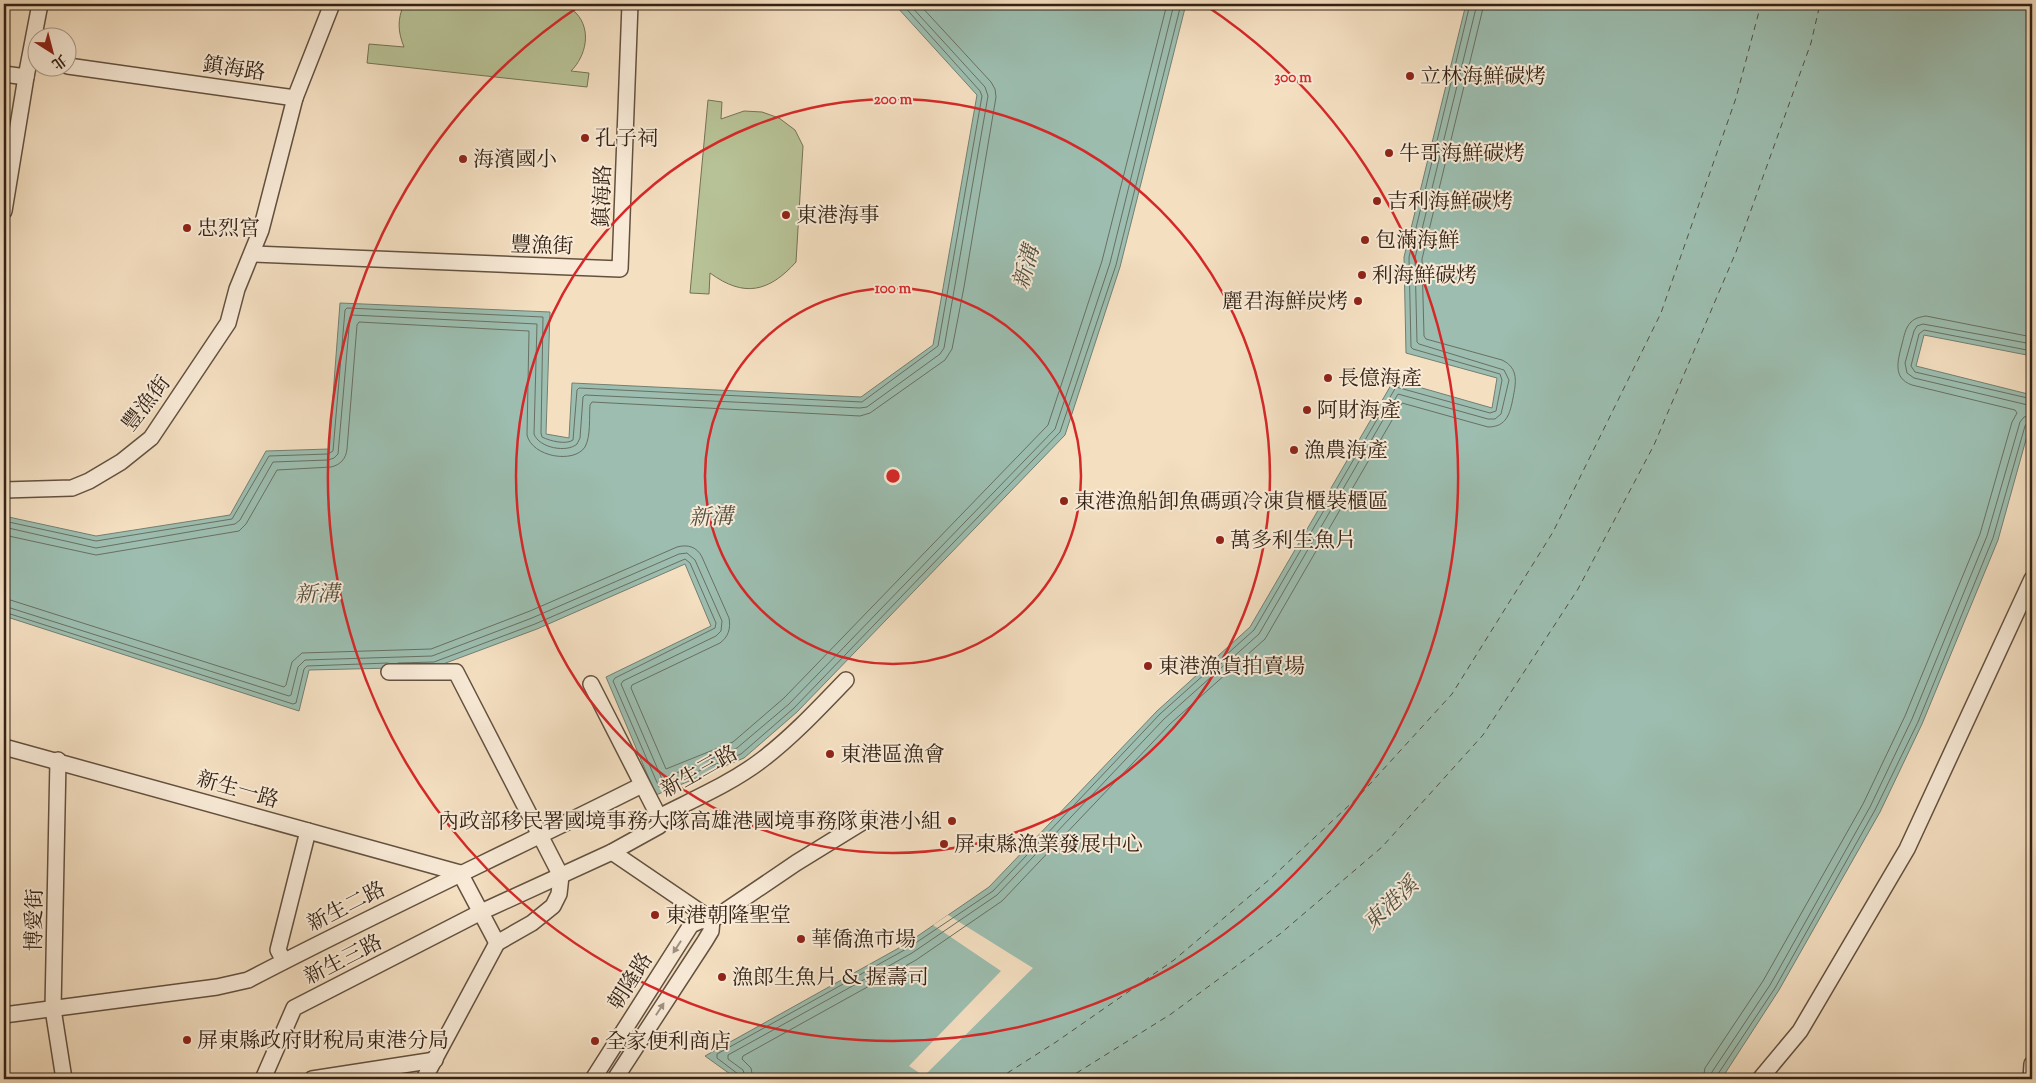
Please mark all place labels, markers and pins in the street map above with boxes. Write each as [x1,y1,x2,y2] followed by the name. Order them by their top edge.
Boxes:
[1420,63,1546,93] place label: 立林海鮮碳烤
[1404,70,1416,82] marker: 立林海鮮碳烤
[595,125,658,155] place label: 孔子祠
[579,132,591,144] marker: 孔子祠
[1399,140,1525,170] place label: 牛哥海鮮碳烤
[473,146,557,176] place label: 海濱國小
[1383,147,1395,159] marker: 牛哥海鮮碳烤
[457,153,469,165] marker: 海濱國小
[1387,188,1513,218] place label: 吉利海鮮碳烤
[1371,195,1383,207] marker: 吉利海鮮碳烤
[796,202,880,232] place label: 東港海事
[780,209,792,221] marker: 東港海事
[197,215,260,245] place label: 忠烈宮
[181,222,193,234] marker: 忠烈宮
[1375,227,1459,257] place label: 包滿海鮮
[1359,234,1371,246] marker: 包滿海鮮
[1372,262,1477,292] place label: 利海鮮碳烤
[1356,269,1368,281] marker: 利海鮮碳烤
[1222,288,1348,318] place label: 麗君海鮮炭烤
[1352,295,1364,307] marker: 麗君海鮮炭烤
[1338,365,1422,395] place label: 長億海產
[1322,372,1334,384] marker: 長億海產
[1317,397,1401,427] place label: 阿財海產
[1301,404,1313,416] marker: 阿財海產
[1304,437,1388,467] place label: 漁農海產
[1288,444,1300,456] marker: 漁農海產
[884,467,902,485] centre of rings
[1074,488,1389,518] place label: 東港漁船卸魚碼頭冷凍貨櫃裝櫃區
[1058,495,1070,507] marker: 東港漁船卸魚碼頭冷凍貨櫃裝櫃區
[1230,527,1356,557] place label: 萬多利生魚片
[1214,534,1226,546] marker: 萬多利生魚片
[1158,653,1305,683] place label: 東港漁貨拍賣場
[1142,660,1154,672] marker: 東港漁貨拍賣場
[840,741,945,771] place label: 東港區漁會
[824,748,836,760] marker: 東港區漁會
[438,808,942,838] place label: 內政部移民署國境事務大隊高雄港國境事務隊東港小組
[946,815,958,827] marker: 內政部移民署國境事務大隊高雄港國境事務隊東港小組
[954,831,1143,861] place label: 屏東縣漁業發展中心
[938,838,950,850] marker: 屏東縣漁業發展中心
[665,902,791,932] place label: 東港朝隆聖堂
[649,909,661,921] marker: 東港朝隆聖堂
[811,926,916,956] place label: 華僑漁市場
[795,933,807,945] marker: 華僑漁市場
[732,964,929,994] place label: 漁郎生魚片 & 握壽司
[716,971,728,983] marker: 漁郎生魚片 & 握壽司
[197,1027,449,1057] place label: 屏東縣政府財稅局東港分局
[605,1028,731,1058] place label: 全家便利商店
[181,1034,193,1046] marker: 屏東縣政府財稅局東港分局
[589,1035,601,1047] marker: 全家便利商店

